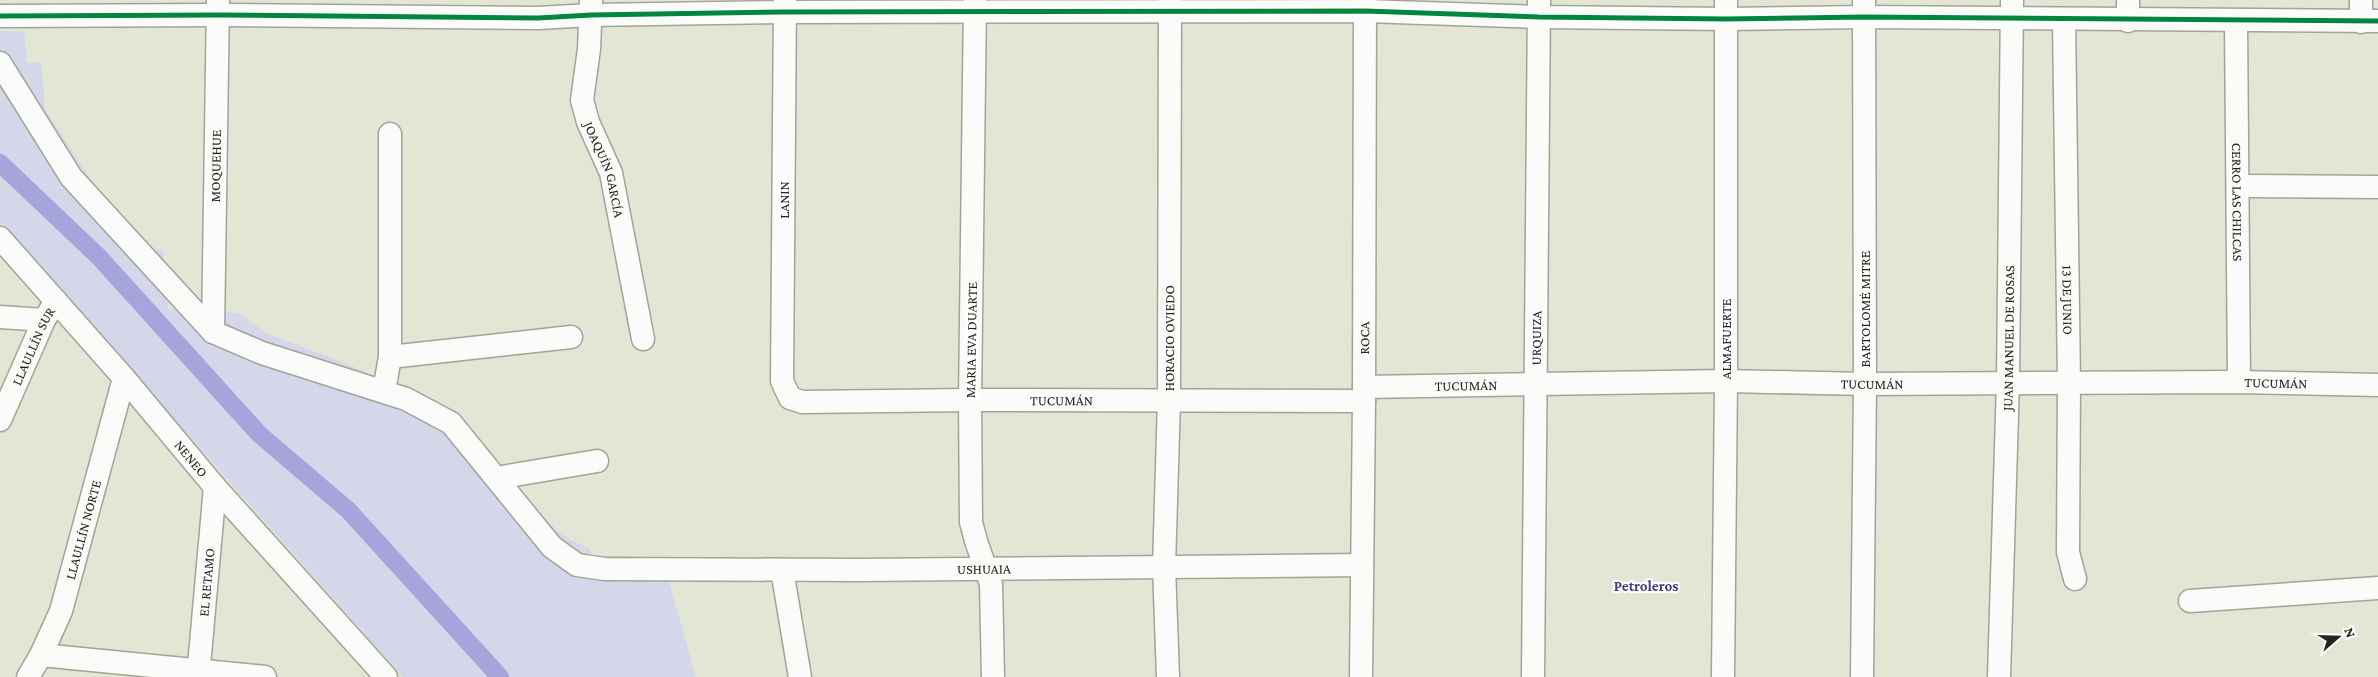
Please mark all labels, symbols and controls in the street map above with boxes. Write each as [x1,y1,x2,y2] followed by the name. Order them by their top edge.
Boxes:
[580,117,627,219] street label: JOAQUÍN GARCÍA
[207,129,224,203] street label: MOQUEHUE
[2229,143,2246,262] street label: CERRO LAS CHILCAS
[776,181,792,219] street label: LANIN
[1857,250,1873,367] street label: BARTOLOMÉ MITRE
[1999,265,2017,413] street label: JUAN MANUEL DE ROSAS
[2059,265,2076,335] street label: 13 DE JUNIO
[962,281,980,398] street label: MARIA EVA DUARTE
[1161,285,1177,391] street label: HORACIO OVIEDO
[1718,298,1734,379] street label: ALMAFUERTE
[8,304,58,388] street label: LLAULLÍN SUR
[1528,311,1544,365] street label: URQUIZA
[1356,321,1372,355] street label: ROCA
[2244,374,2307,391] street label: TUCUMÁN
[1840,375,1903,392] street label: TUCUMÁN
[1434,377,1498,394] street label: TUCUMÁN
[1030,392,1093,408] street label: TUCUMÁN
[171,437,211,480] street label: NENEO
[62,478,104,581] street label: LLAULLÍN NORTE
[195,547,217,617] street label: EL RETAMO
[957,560,1011,577] street label: USHUAIA
[1614,578,1678,594] district label: Petroleros
[2313,612,2363,662] north arrow
[2341,625,2360,640] text: N

